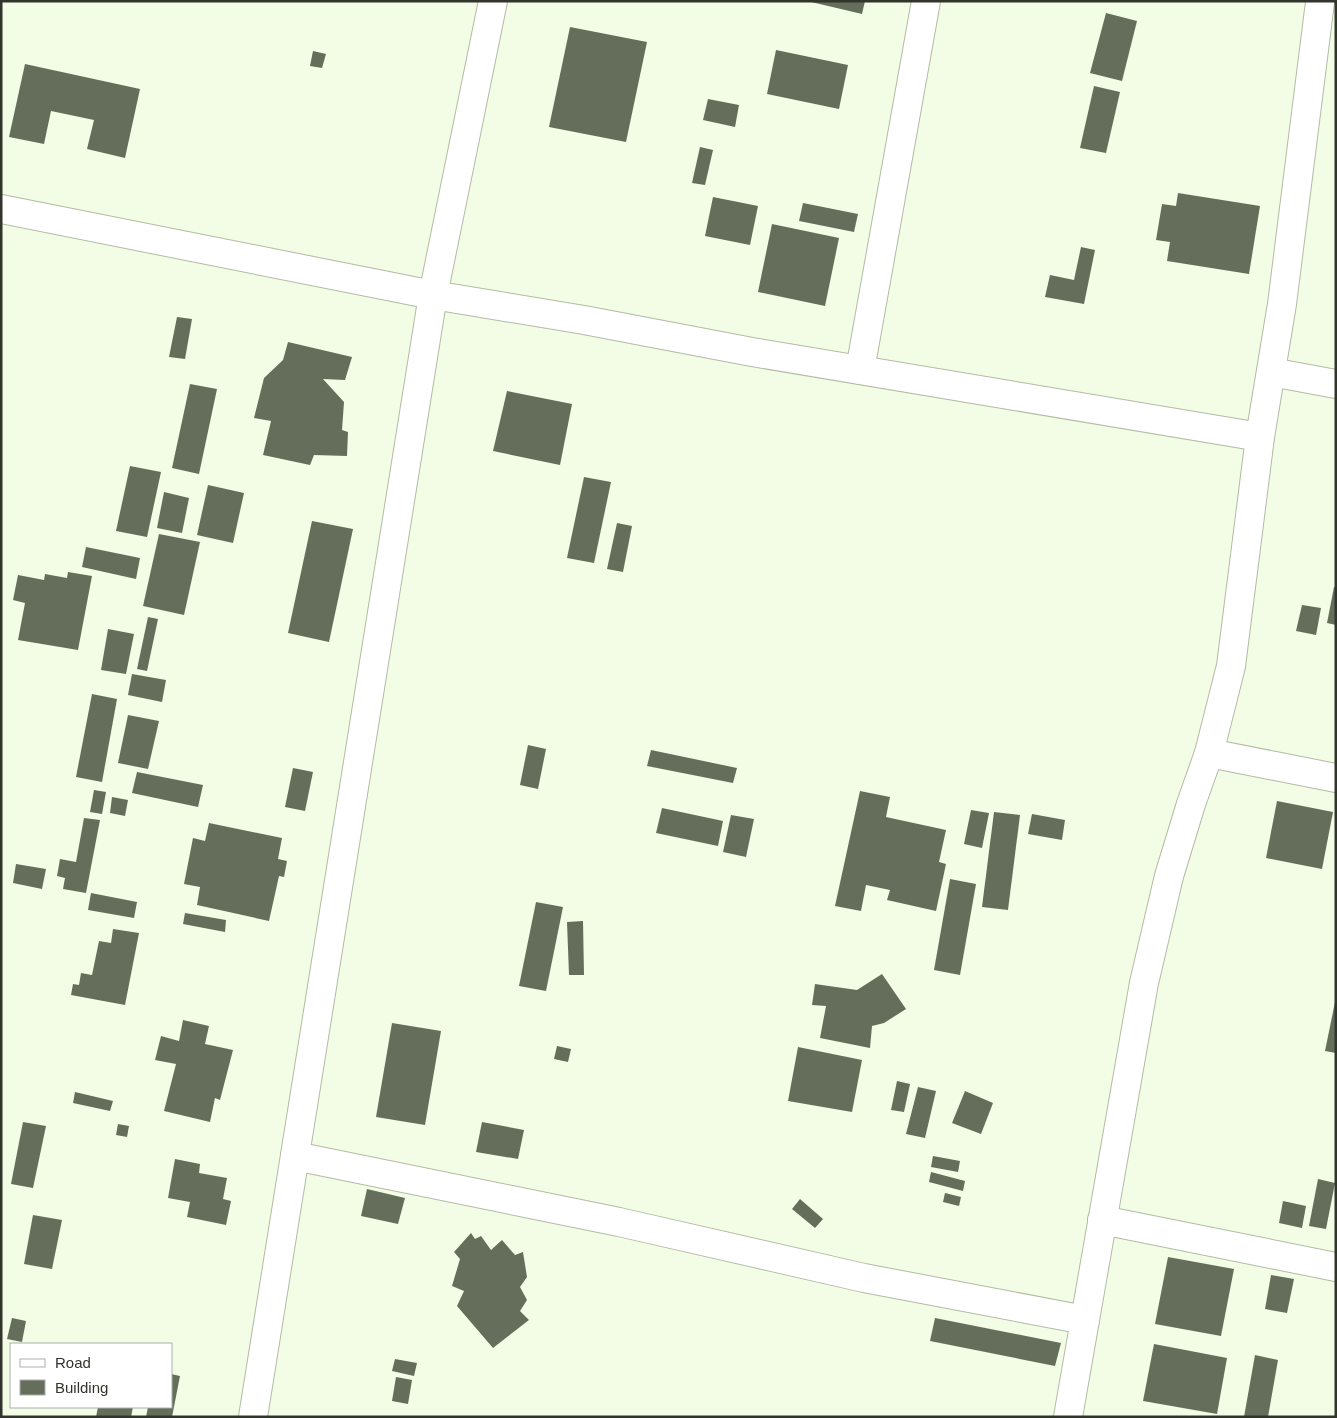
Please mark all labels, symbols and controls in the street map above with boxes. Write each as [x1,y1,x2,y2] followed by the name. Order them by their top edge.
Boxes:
[10,1343,172,1408] legend
[55,1354,91,1371] text: Road
[55,1379,108,1396] text: Building

